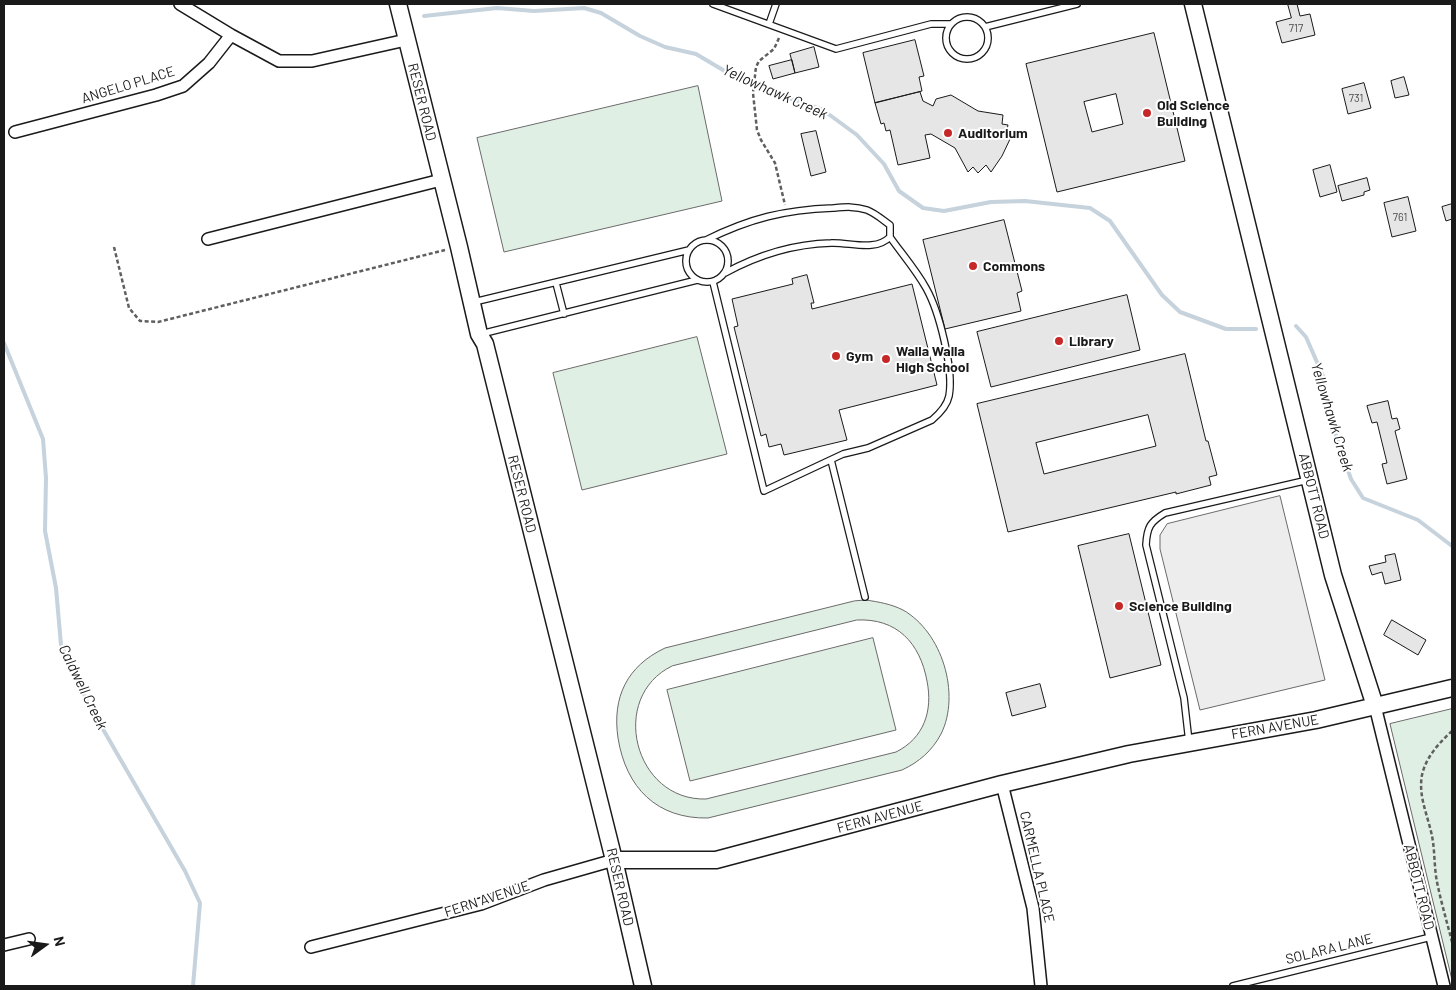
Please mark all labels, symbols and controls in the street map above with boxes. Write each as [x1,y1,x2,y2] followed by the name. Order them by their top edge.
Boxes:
[1289,21,1303,35] house number: 717
[404,61,440,143] street label: RESER ROAD
[720,61,830,123] water label: Yellowhawk Creek
[79,63,177,107] street label: ANGELO PLACE
[1349,91,1363,105] house number: 731
[1157,97,1230,130] place label: Old Science Building
[1141,107,1153,119] marker: Old Science Building
[958,125,1028,141] place label: Auditorium
[942,127,954,139] marker: Auditorium
[1393,210,1407,224] house number: 761
[983,258,1045,274] place label: Commons
[967,260,979,272] marker: Commons
[1069,333,1114,349] place label: Library
[1053,335,1065,347] marker: Library
[896,343,969,376] place label: Walla Walla High School
[846,348,873,364] place label: Gym
[830,350,842,362] marker: Gym
[880,353,892,365] marker: Walla Walla High School
[1307,360,1357,474] water label: Yellowhawk Creek
[1295,451,1333,541] street label: ABBOTT ROAD
[504,453,540,535] street label: RESER ROAD
[1129,598,1232,614] place label: Science Building
[1113,600,1125,612] marker: Science Building
[55,642,111,732] water label: Caldwell Creek
[1230,711,1320,743] street label: FERN AVENUE
[835,797,925,837] street label: FERN AVENUE
[1016,810,1058,924] street label: CARMELLA PLACE
[1400,842,1438,932] street label: ABBOTT ROAD
[603,846,637,928] street label: RESER ROAD
[442,877,532,921] street label: FERN AVENUE
[20,920,70,970] north arrow
[1284,930,1374,968] street label: SOLARA LANE
[51,935,69,948] text: N

